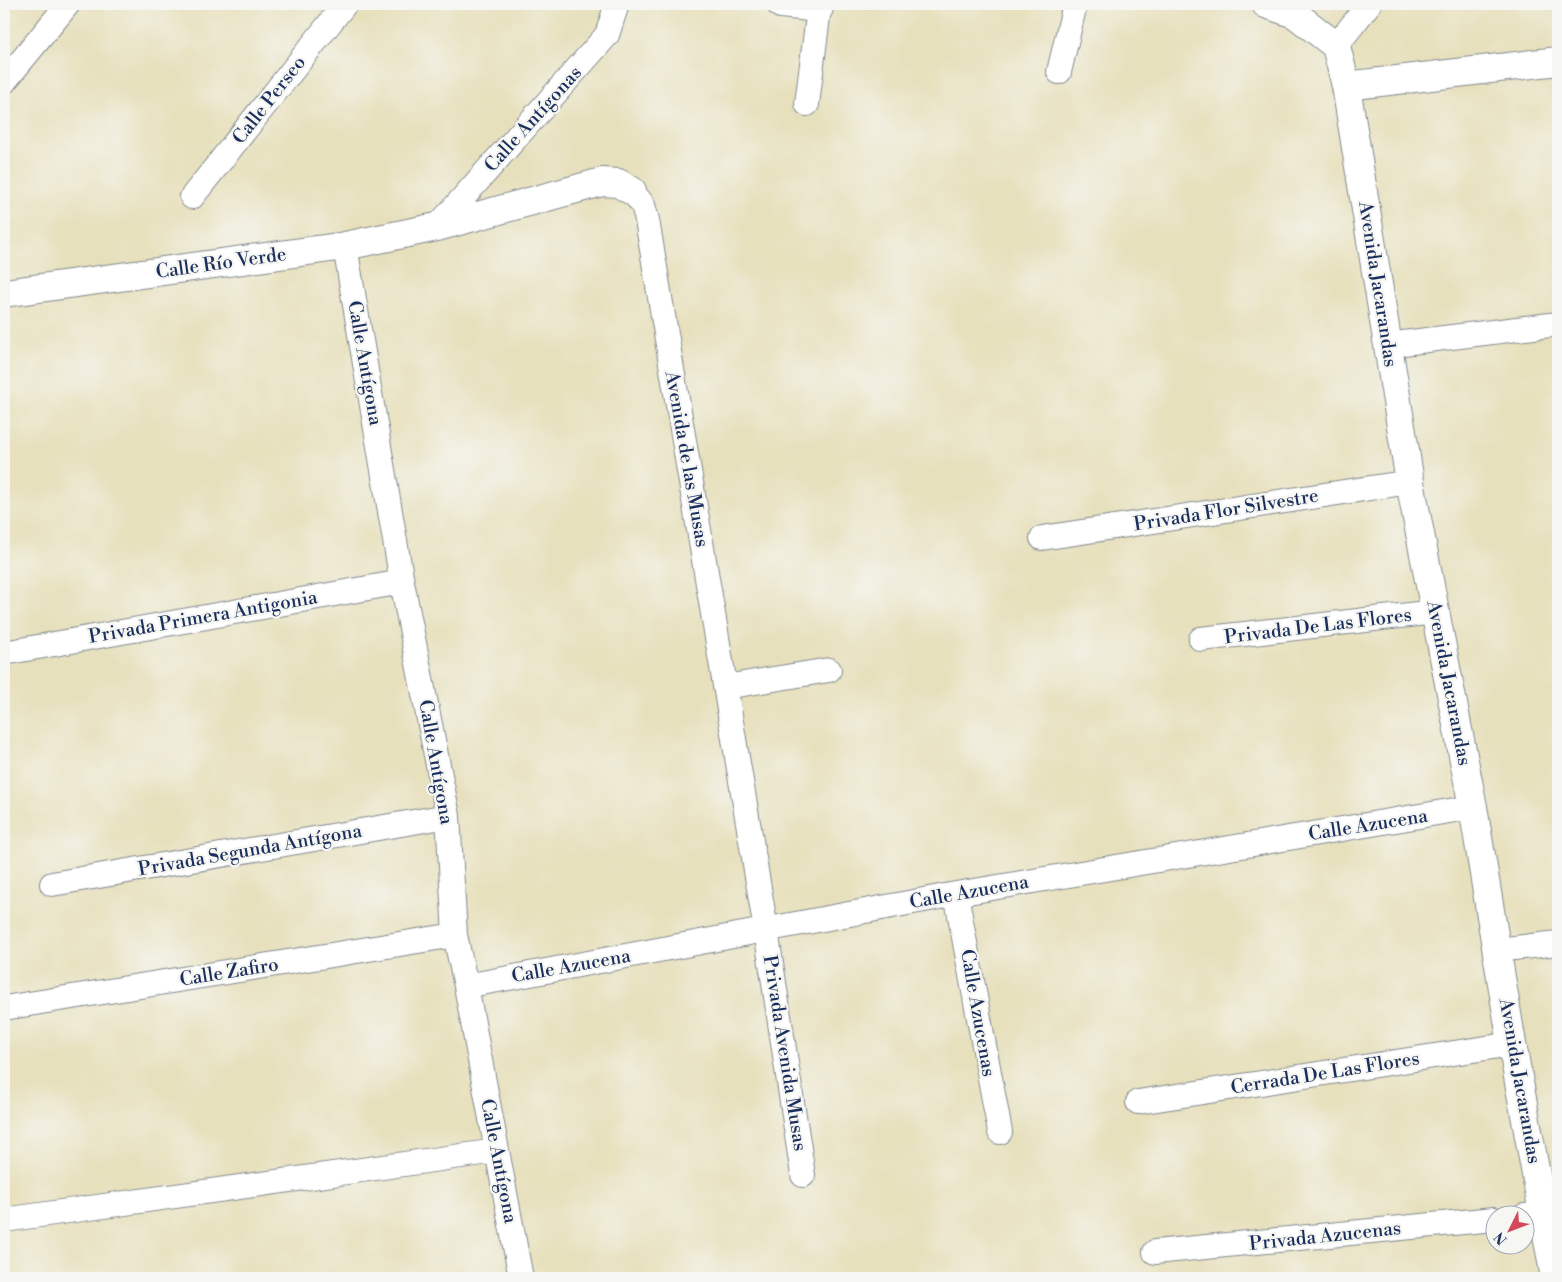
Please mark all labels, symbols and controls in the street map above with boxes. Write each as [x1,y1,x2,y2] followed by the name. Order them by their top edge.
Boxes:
[227,51,311,149] street label: Calle Perseo
[479,61,587,177] street label: Calle Antígonas
[1353,198,1403,369] street label: Avenida Jacarandas
[154,242,288,284] street label: Calle Río Verde
[342,299,388,428] street label: Calle Antígona
[660,368,714,549] street label: Avenida de las Musas
[1132,484,1320,536] street label: Privada Flor Silvestre
[87,585,320,649] street label: Privada Primera Antigonia
[1421,598,1477,767] street label: Avenida Jacarandas
[1223,603,1413,649] street label: Privada De Las Flores
[413,698,459,827] street label: Calle Antígona
[1307,804,1430,846] street label: Calle Azucena
[136,818,364,882] street label: Privada Segunda Antígona
[908,870,1031,914] street label: Calle Azucena
[510,944,633,988] street label: Calle Azucena
[955,947,1001,1079] street label: Calle Azucenas
[178,952,280,992] street label: Calle Zafiro
[758,953,812,1153] street label: Privada Avenida Musas
[1493,995,1546,1166] street label: Avenida Jacarandas
[1229,1046,1421,1100] street label: Cerrada De Las Flores
[475,1097,523,1226] street label: Calle Antígona
[1484,1204,1534,1254] north arrow
[1248,1216,1402,1256] street label: Privada Azucenas
[1491,1228,1511,1248] text: N

